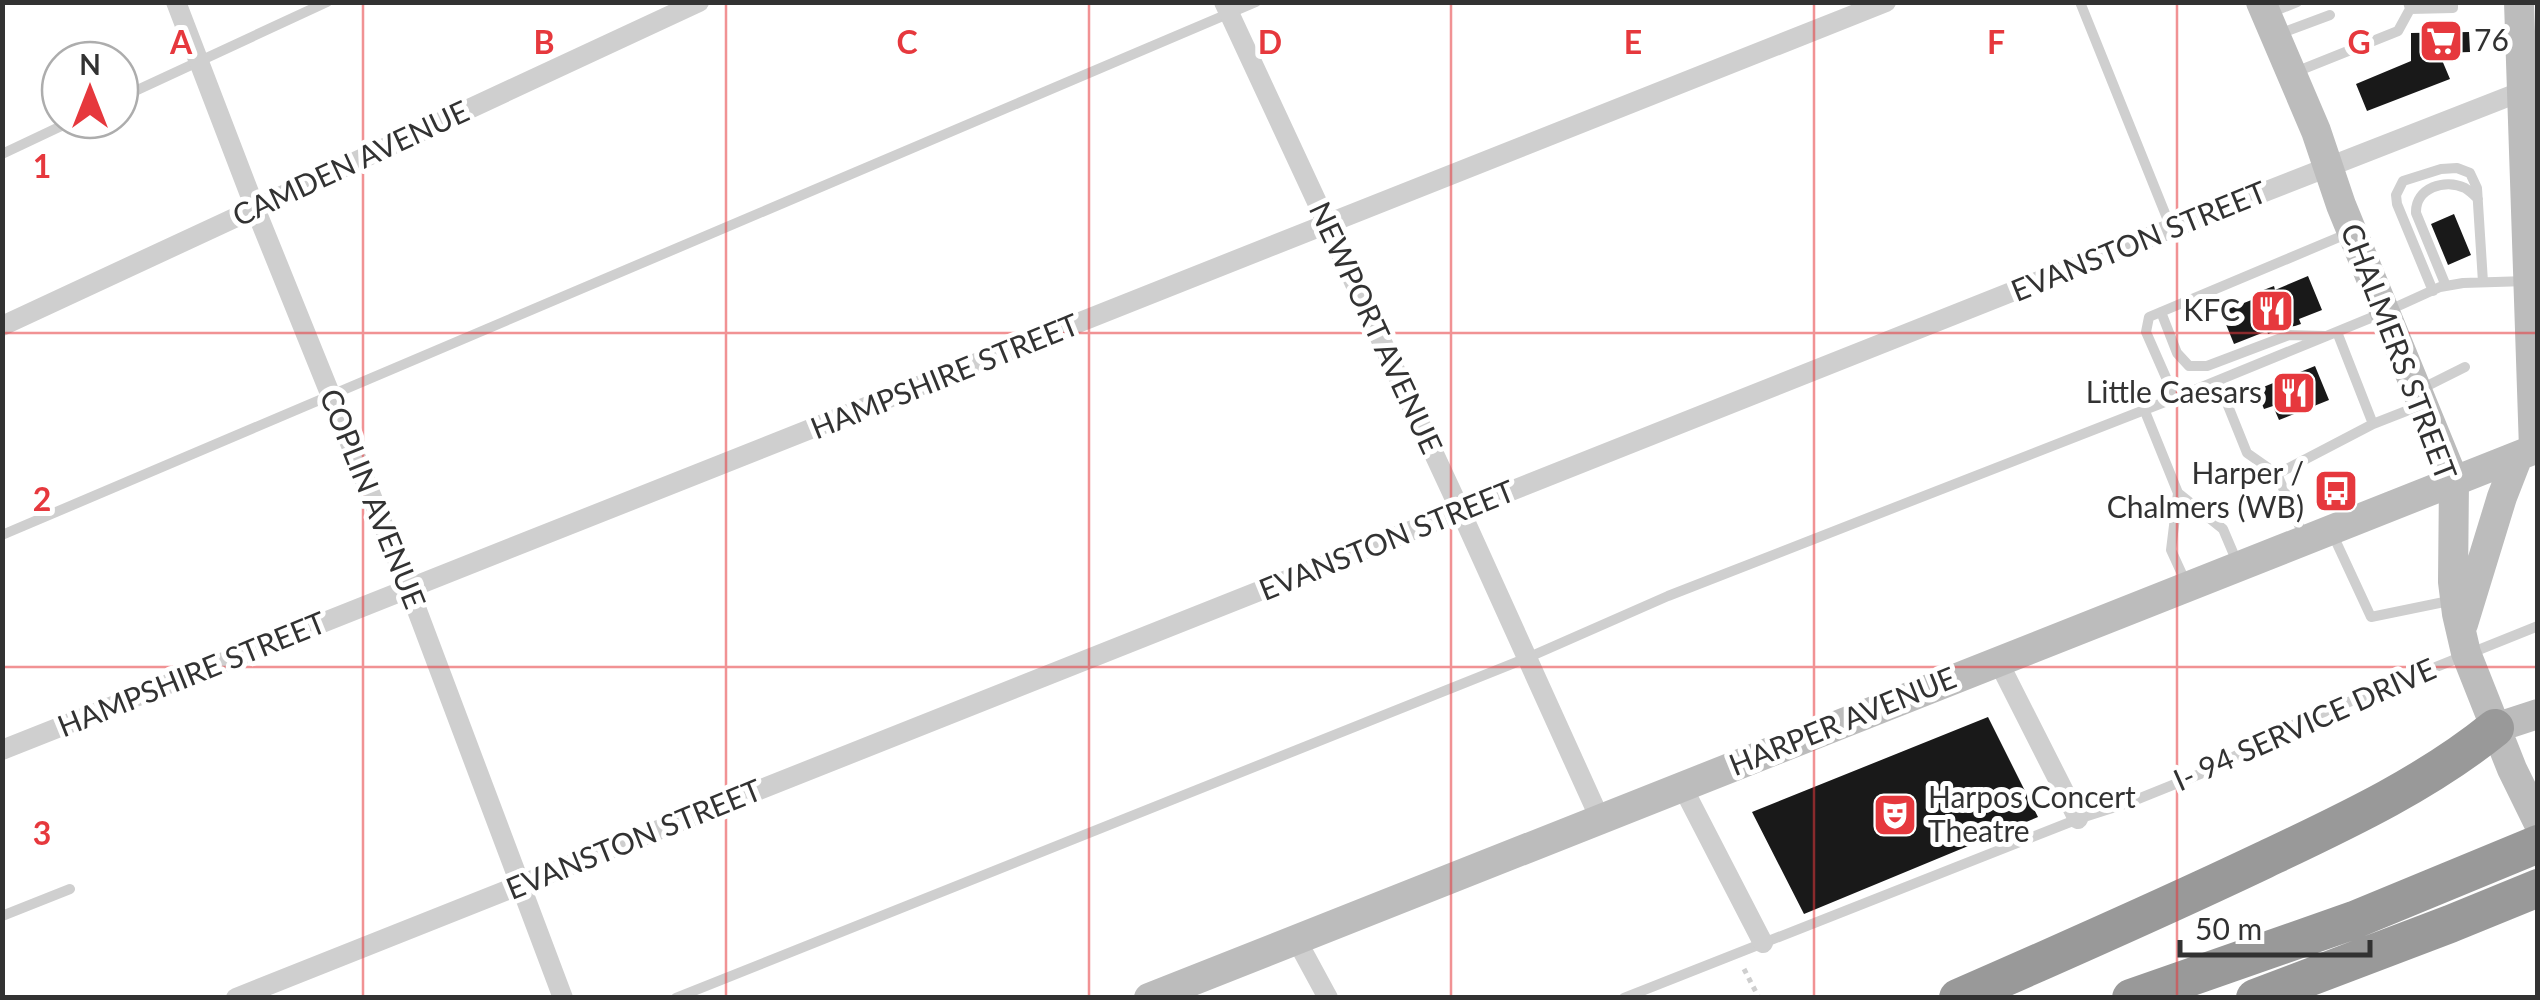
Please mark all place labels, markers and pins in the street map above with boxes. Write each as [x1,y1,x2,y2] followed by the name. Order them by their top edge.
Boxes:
[2418,18,2464,64] supermarket icon: 76
[2474,21,2509,57] place label: 76
[2249,288,2295,334] restaurant icon: KFC
[2183,291,2240,327] place label: KFC
[2271,370,2317,416] restaurant icon: Little Caesars
[2086,373,2262,409] place label: Little Caesars
[2107,454,2304,524] place label: Harper / Chalmers (WB)
[2313,468,2359,514] bus stop icon: Harper / Chalmers (WB)
[1928,778,2136,848] place label: Harpos Concert Theatre
[1872,792,1918,838] theatre icon: Harpos Concert Theatre

